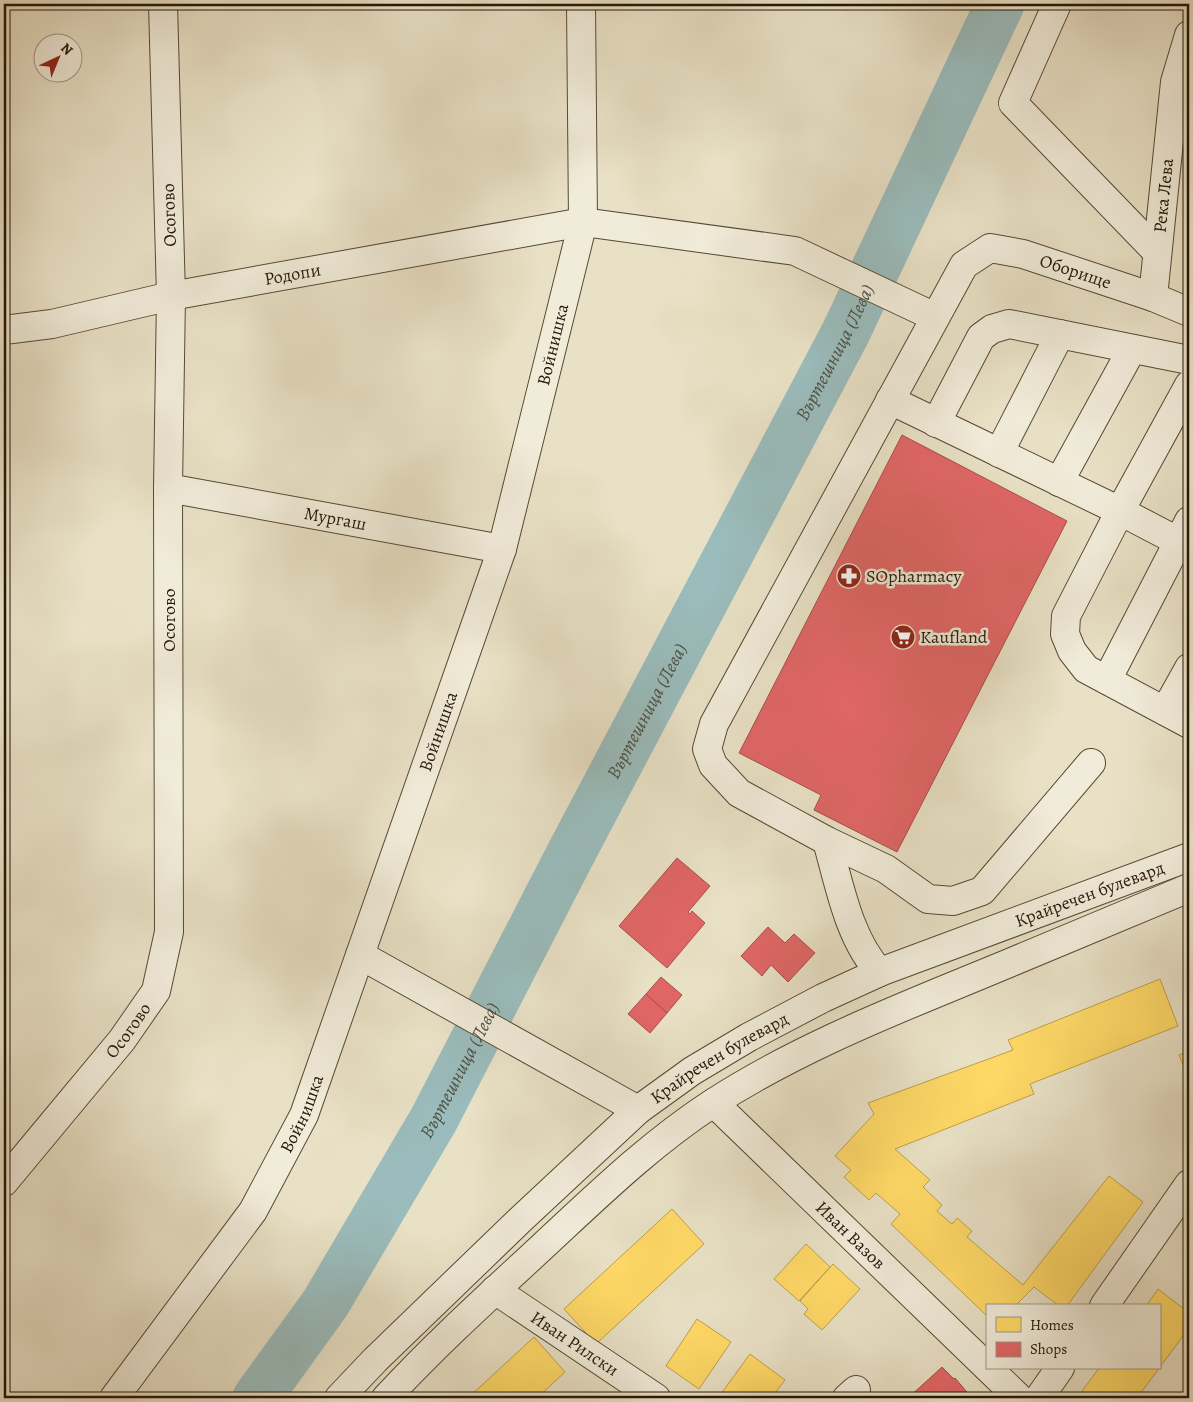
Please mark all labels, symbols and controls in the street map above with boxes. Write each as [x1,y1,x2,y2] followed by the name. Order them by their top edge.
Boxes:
[32,32,82,82] north arrow
[56,39,77,59] text: N
[1148,156,1179,234] street label: Река Лева
[156,183,182,247] street label: Осогово
[1037,248,1115,294] street label: Оборище
[262,257,323,291] street label: Родопи
[790,280,881,425] water label: Въртешница (Лева)
[531,301,574,388] street label: Войнишка
[302,501,368,536] street label: Мургаш
[836,563,862,589] pharmacy icon: SOpharmacy
[866,564,962,588] place label: SOpharmacy
[157,588,181,652] street label: Осогово
[890,624,916,650] supermarket icon: Kaufland
[920,625,988,649] place label: Kaufland
[601,639,694,784] water label: Въртешница (Лева)
[413,688,463,775] street label: Войнишка
[1011,855,1168,933] street label: Крайречен булевард
[100,998,156,1063] street label: Осогово
[414,998,506,1143] water label: Въртешница (Лева)
[645,1006,792,1109] street label: Крайречен булевард
[274,1071,329,1157] street label: Войнишка
[810,1196,891,1275] street label: Иван Вазов
[986,1304,1160,1370] legend
[526,1305,623,1382] street label: Иван Рилски
[1030,1315,1074,1335] text: Homes
[1030,1339,1067,1359] text: Shops

